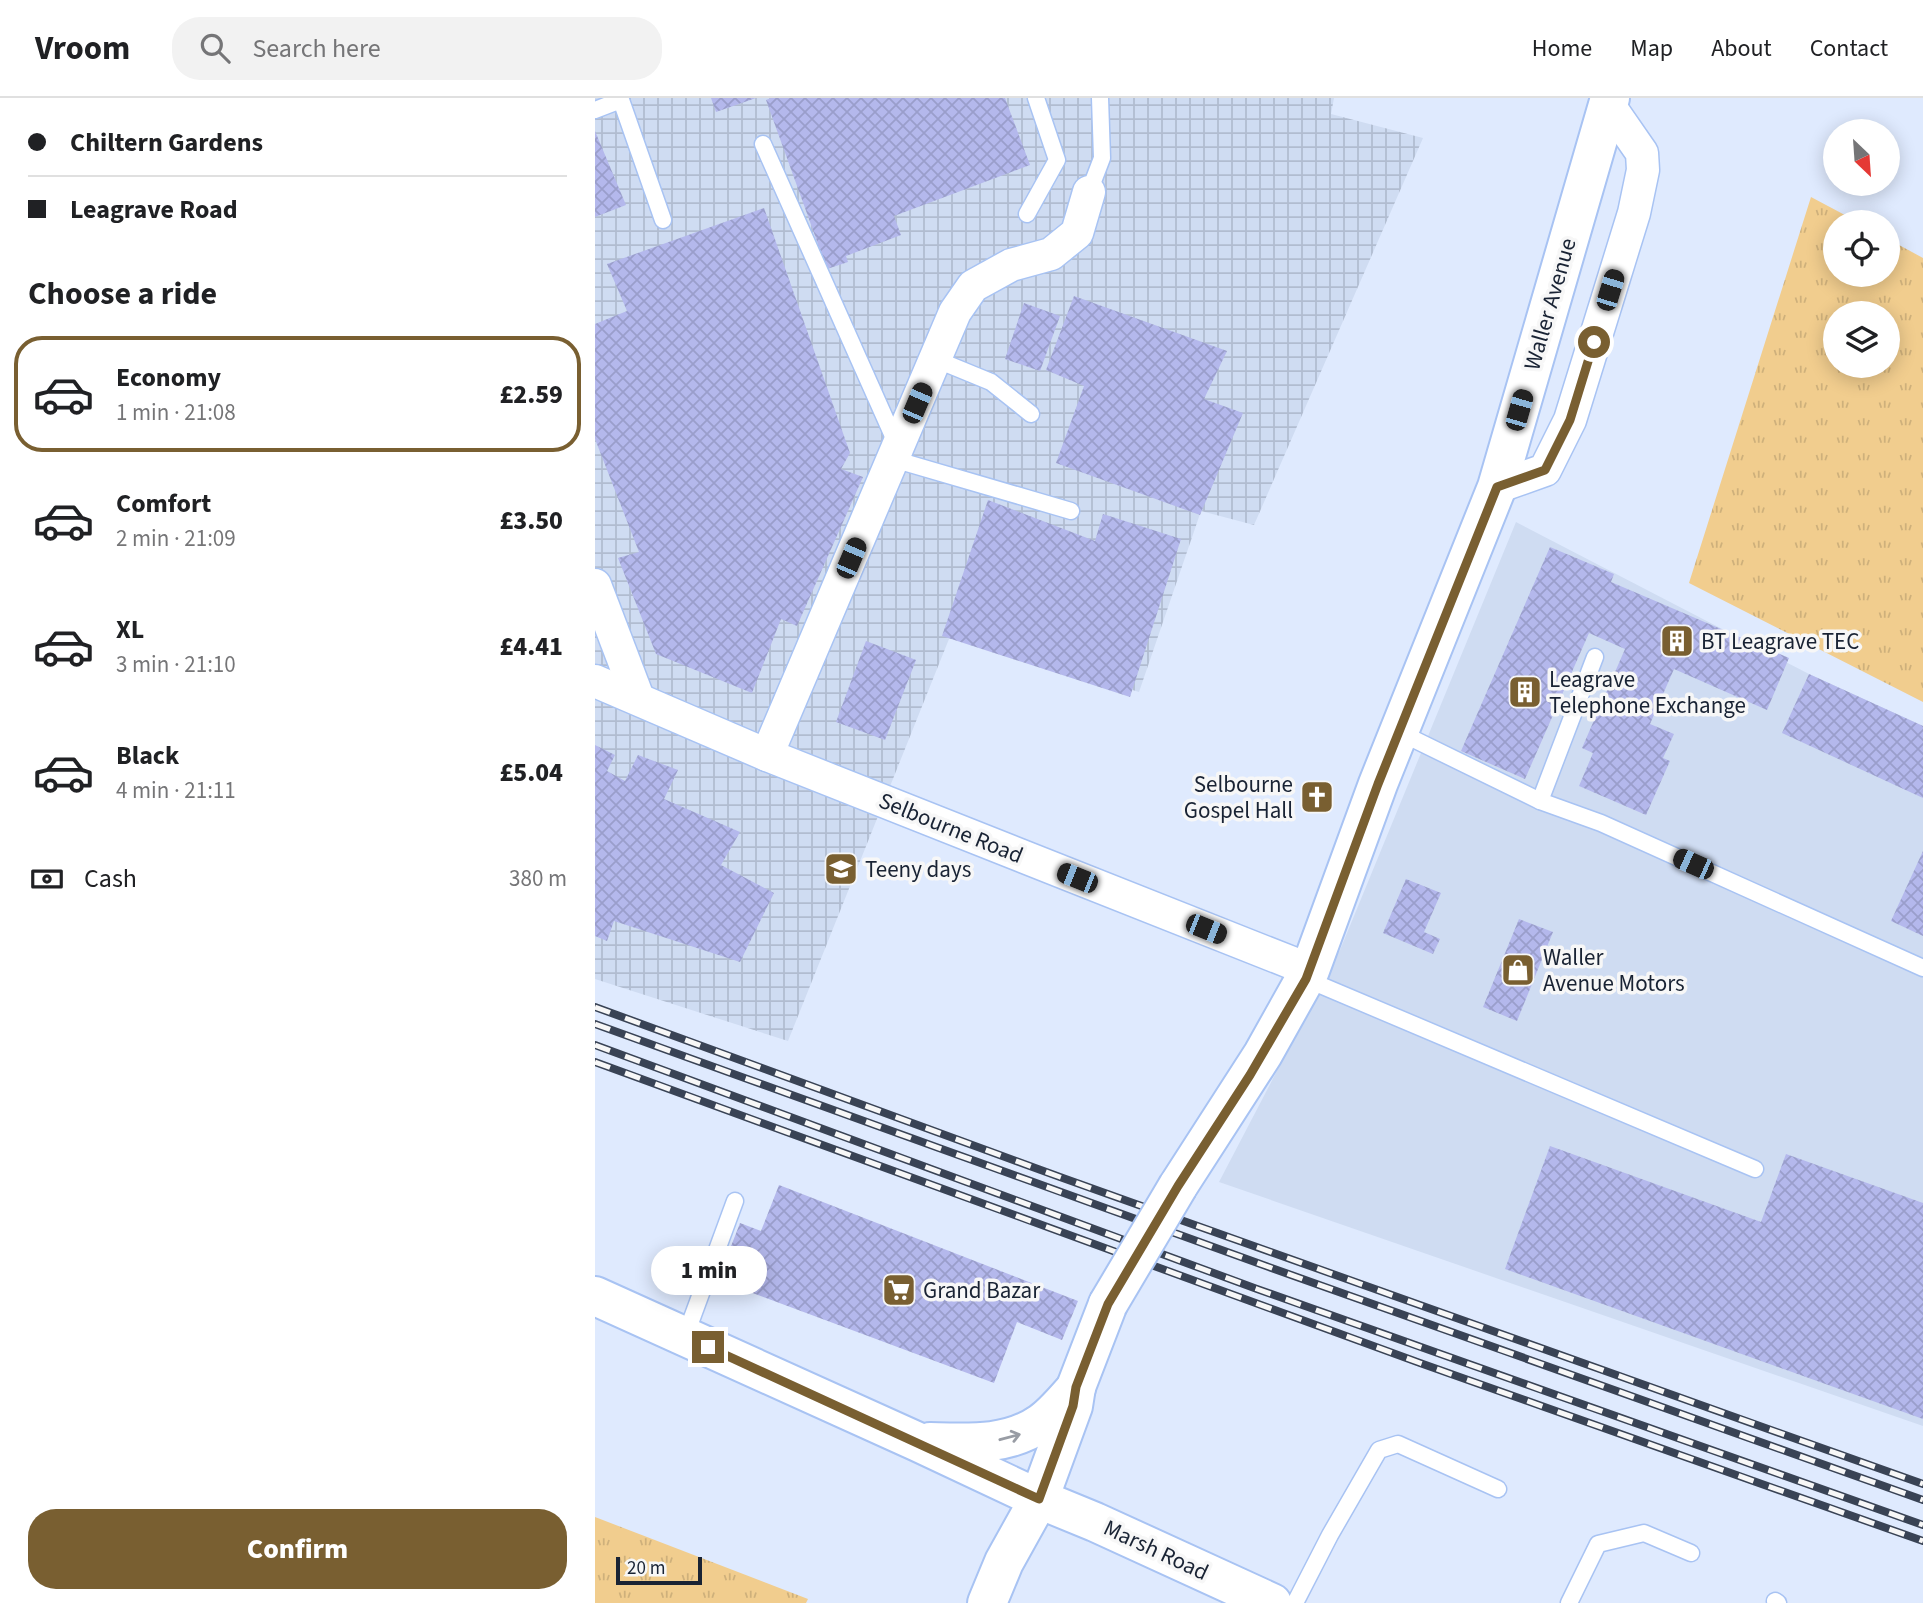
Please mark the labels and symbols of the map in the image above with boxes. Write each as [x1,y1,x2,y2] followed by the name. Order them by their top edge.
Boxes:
[1823,119,1901,196] north arrow
[1515,234,1585,374] street label: Waller Avenue
[1594,267,1627,313] car
[1578,326,1610,358] route start
[900,380,935,426] car
[1504,387,1535,433] car
[834,535,869,581] car
[1658,622,1696,660] building icon: BT Leagrave TEC
[1701,625,1859,658] place label: BT Leagrave TEC
[1549,663,1746,722] place label: Leagrave Telephone Exchange
[1506,673,1544,711] building icon: Leagrave Telephone Exchange
[1184,768,1293,827] place label: Selbourne Gospel Hall
[1298,778,1336,816] church icon: Selbourne Gospel Hall
[874,784,1028,872] street label: Selbourne Road
[1670,846,1717,882] car
[822,850,860,888] school or university icon: Teeny days
[865,853,971,886] place label: Teeny days
[1054,860,1101,896] car
[1183,911,1230,947] car
[1543,941,1685,1000] place label: Waller Avenue Motors
[1499,951,1537,989] shop icon: Waller Avenue Motors
[650,1246,766,1294] callout: 1 min
[880,1271,918,1309] supermarket icon: Grand Bazar
[923,1274,1041,1307] place label: Grand Bazar
[692,1331,724,1363] route end
[998,1430,1020,1443] one-way arrow
[1098,1511,1214,1589] street label: Marsh Road
[616,1554,702,1586] scale bar

